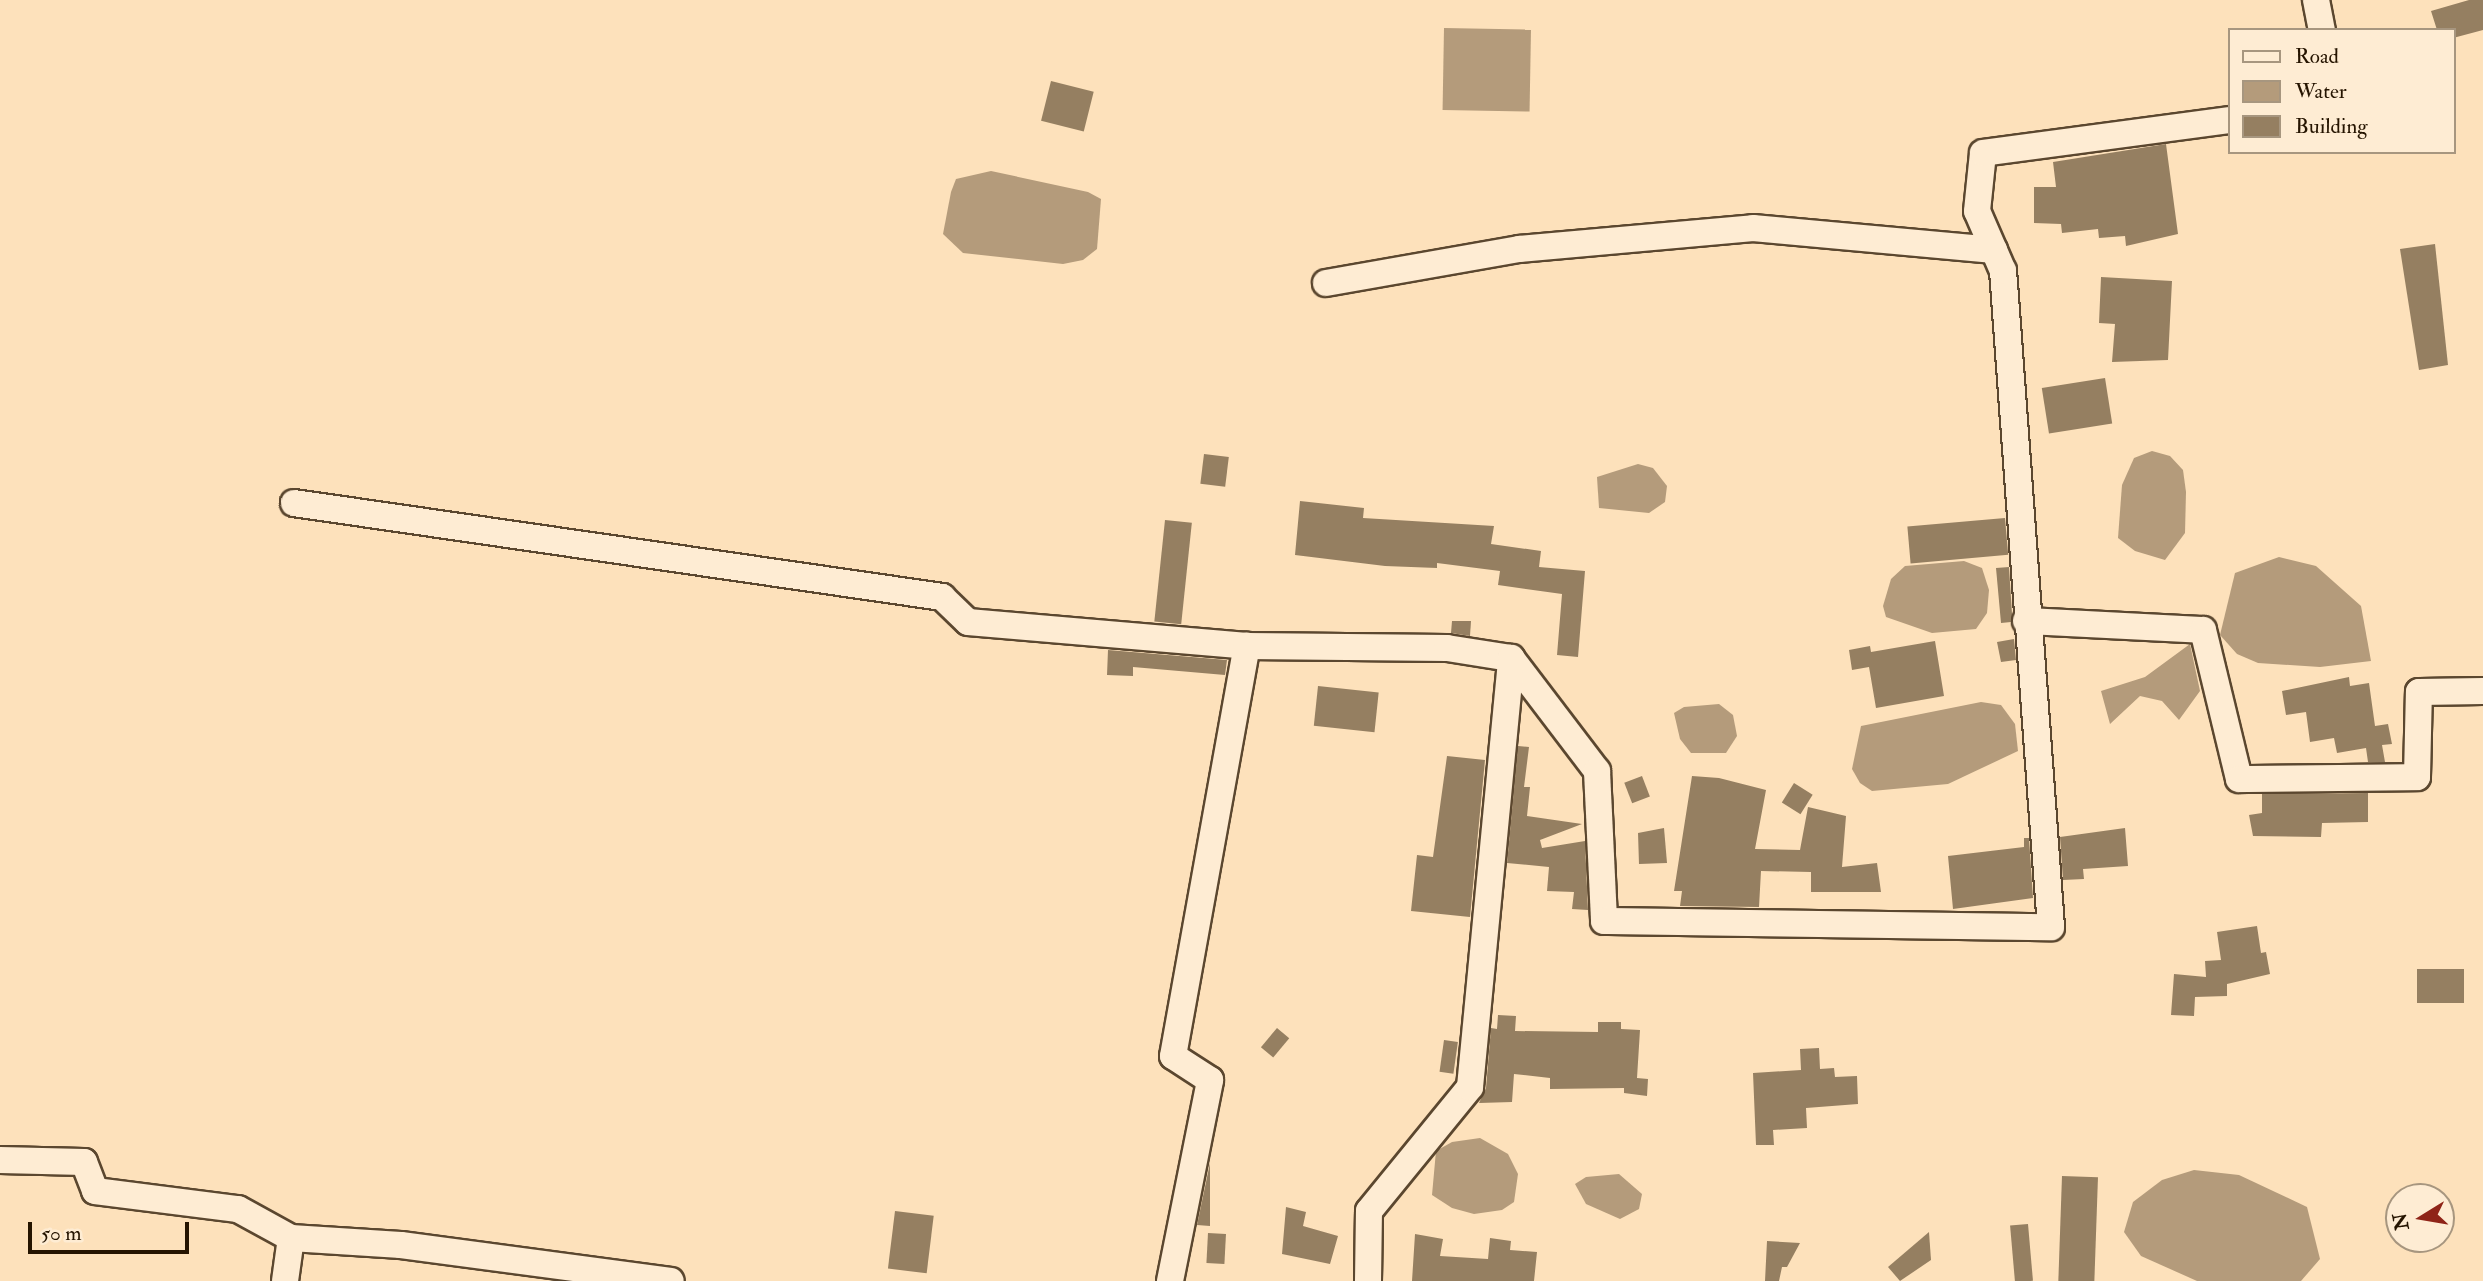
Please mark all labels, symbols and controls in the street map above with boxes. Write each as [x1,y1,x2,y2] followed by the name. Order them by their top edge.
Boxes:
[2228,28,2455,154] legend
[2295,43,2339,70] text: Road
[2295,78,2347,105] text: Water
[2295,113,2368,140] text: Building
[2385,1183,2455,1253] north arrow
[32,1208,192,1252] scale bar
[2388,1211,2415,1232] text: N
[41,1220,82,1247] text: 50 m

